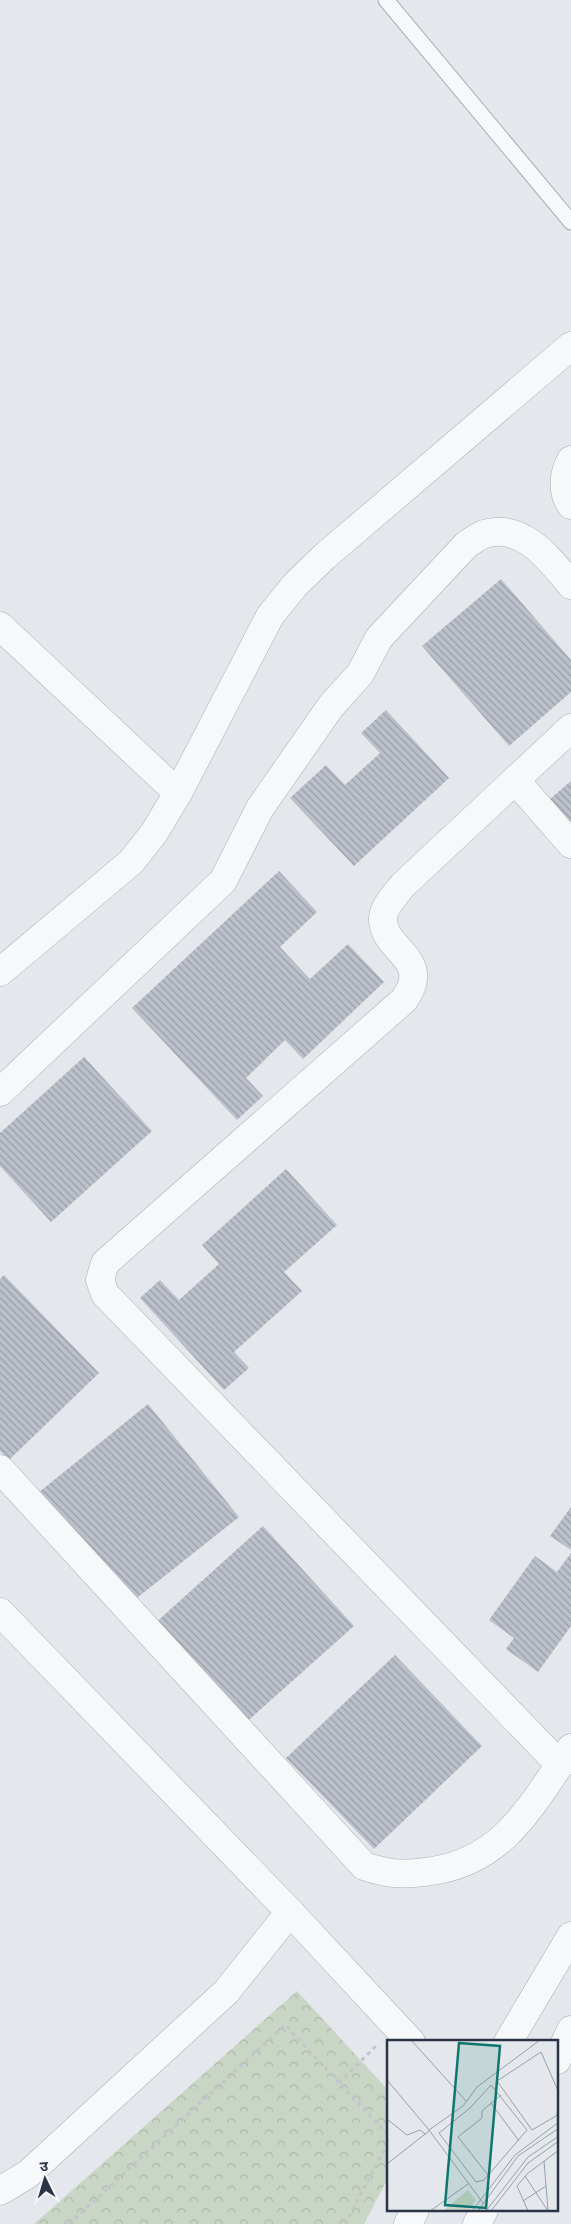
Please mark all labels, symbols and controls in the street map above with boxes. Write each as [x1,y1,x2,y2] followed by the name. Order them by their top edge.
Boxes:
[387,2040,558,2212] inset map
[20,2154,70,2204] north arrow
[39,2158,49,2174] text: उ

